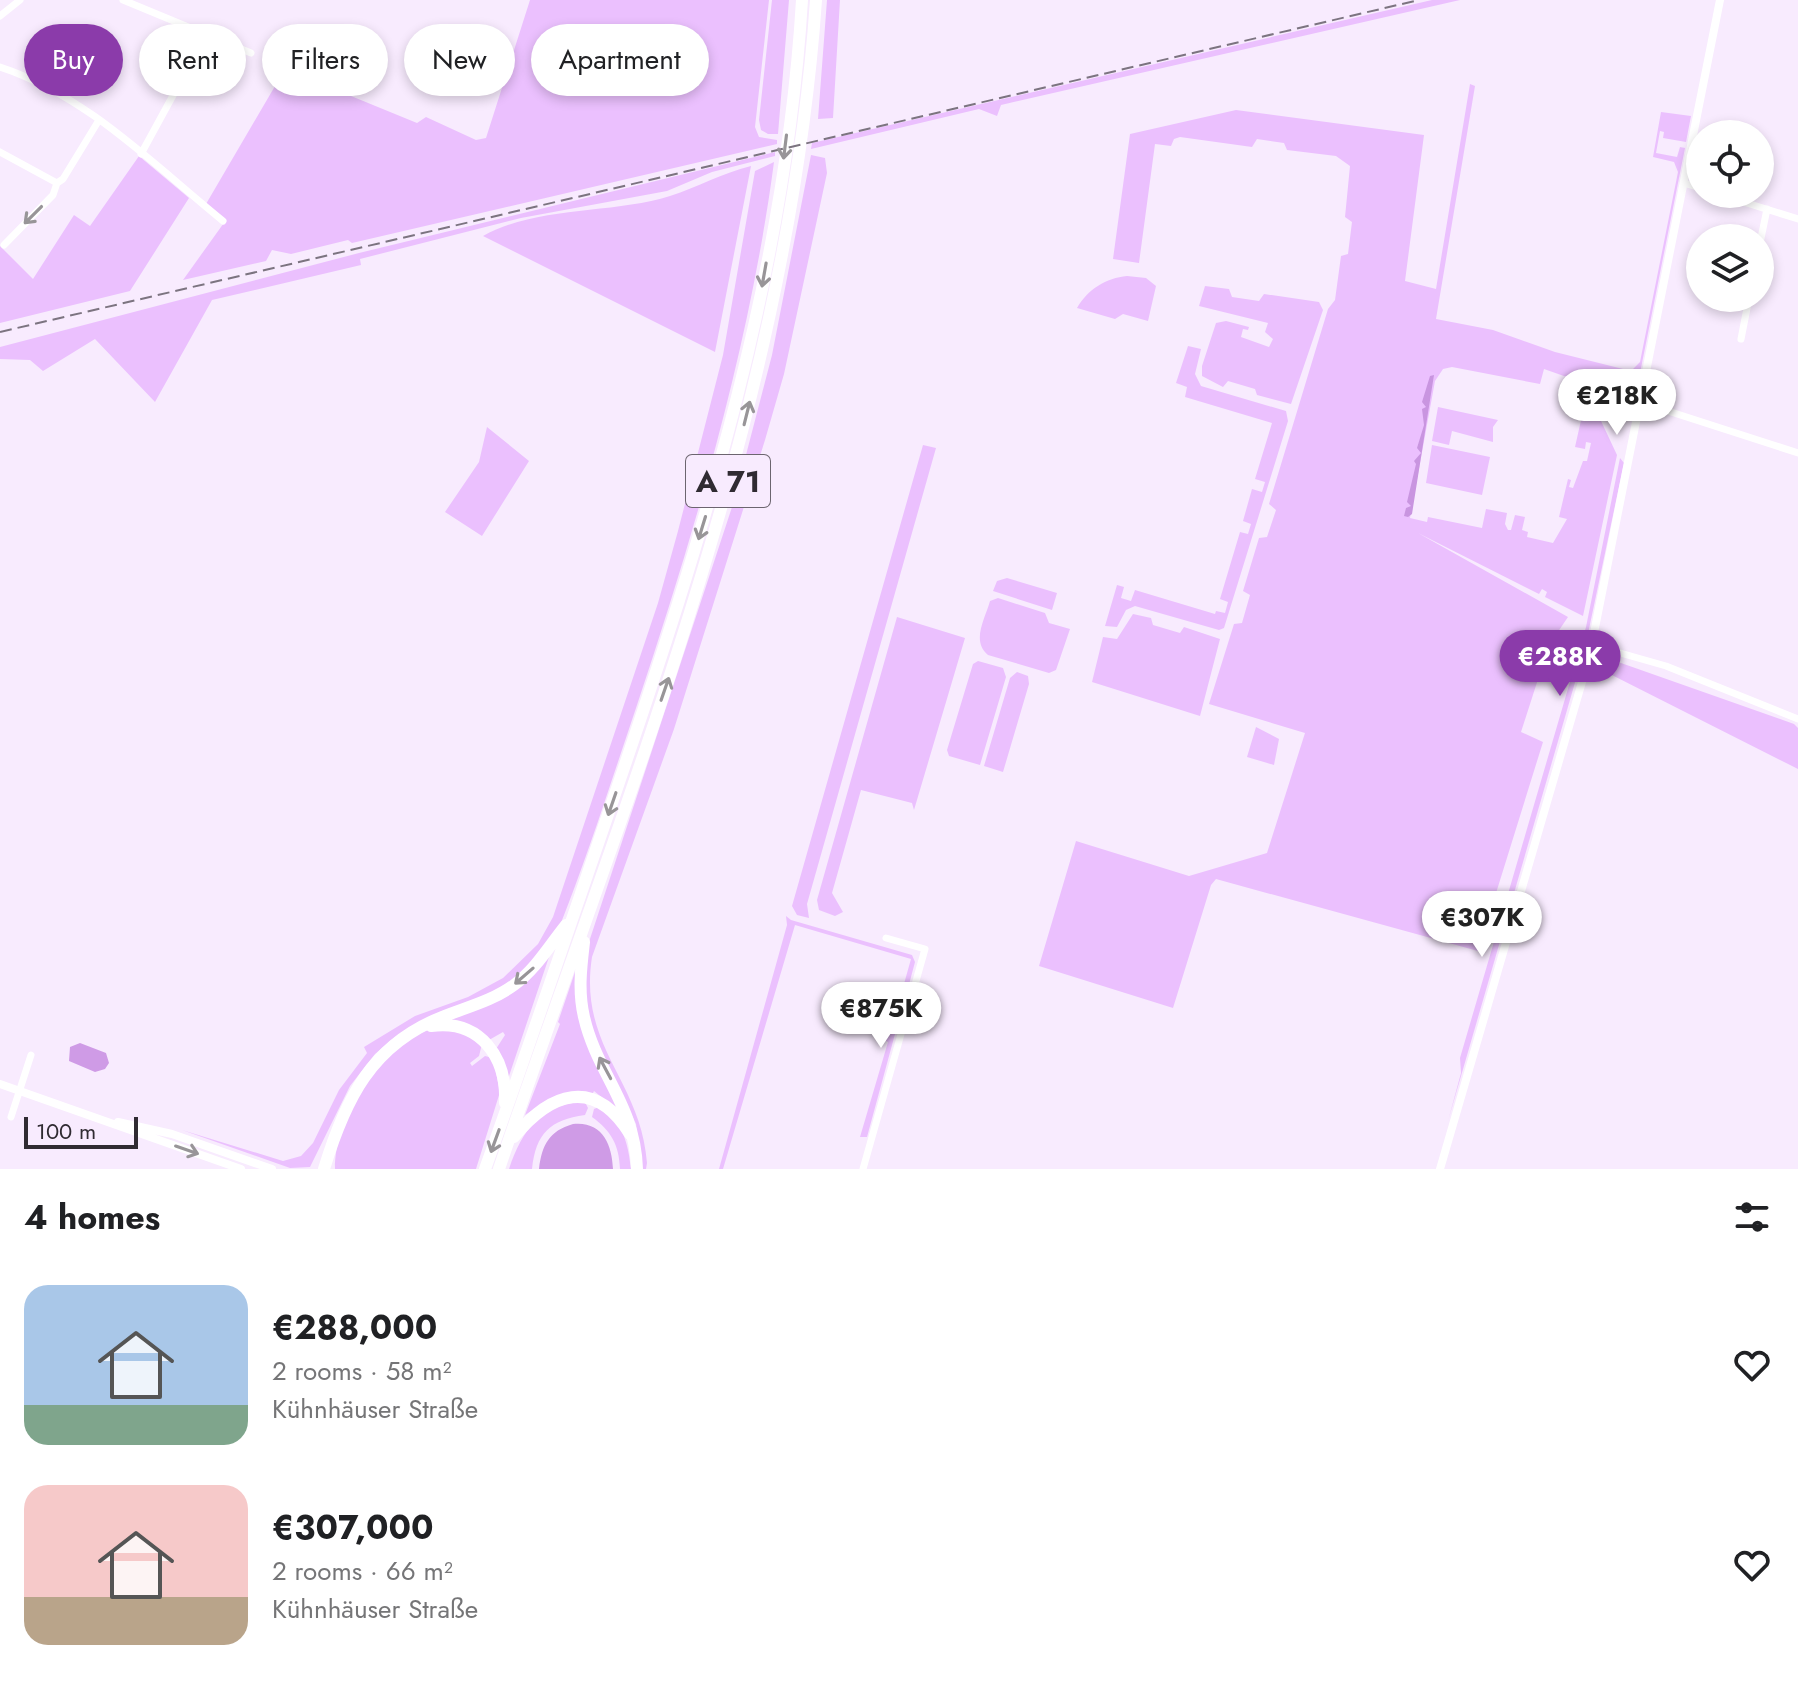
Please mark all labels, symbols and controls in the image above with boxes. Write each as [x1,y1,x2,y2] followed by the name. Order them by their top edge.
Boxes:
[24,24,123,96] chip: Buy
[139,24,246,96] chip: Rent
[262,24,388,96] chip: Filters
[404,24,515,96] chip: New
[531,24,709,96] chip: Apartment
[1686,120,1774,312] map controls
[1686,120,1774,208] button: locate
[777,134,792,159] one-way arrow
[24,205,43,224] one-way arrow
[1686,224,1774,312] button: layers
[755,262,770,287] one-way arrow
[1561,369,1673,437] pin: €218K
[1576,376,1658,414] text: €218K
[741,401,756,427] one-way arrow
[686,455,770,507] road number: A 71
[694,514,709,540] one-way arrow
[1504,630,1616,698] pin: €288K
[1518,637,1602,675] text: €288K
[658,677,673,702] one-way arrow
[603,791,618,816] one-way arrow
[1426,891,1538,959] pin: €307K
[1440,898,1524,936] text: €307K
[514,967,534,985] one-way arrow
[825,982,937,1050] pin: €875K
[839,989,923,1027] text: €875K
[597,1056,613,1080] one-way arrow
[24,1113,138,1149] scale bar
[36,1115,96,1147] text: 100 m
[487,1128,501,1153] one-way arrow
[174,1144,199,1159] one-way arrow
[24,1193,160,1242] text: 4 homes
[1730,1195,1774,1239] icon: filters
[272,1303,437,1352] text: €288,000
[88,1317,184,1413] icon: home
[1730,1343,1774,1387] icon: heart
[272,1352,452,1390] text: 2 rooms · 58 m²
[272,1390,478,1428] text: Kühnhäuser Straße
[272,1503,434,1552] text: €307,000
[88,1517,184,1613] icon: home
[1730,1543,1774,1587] icon: heart
[272,1552,453,1590] text: 2 rooms · 66 m²
[272,1590,478,1628] text: Kühnhäuser Straße

